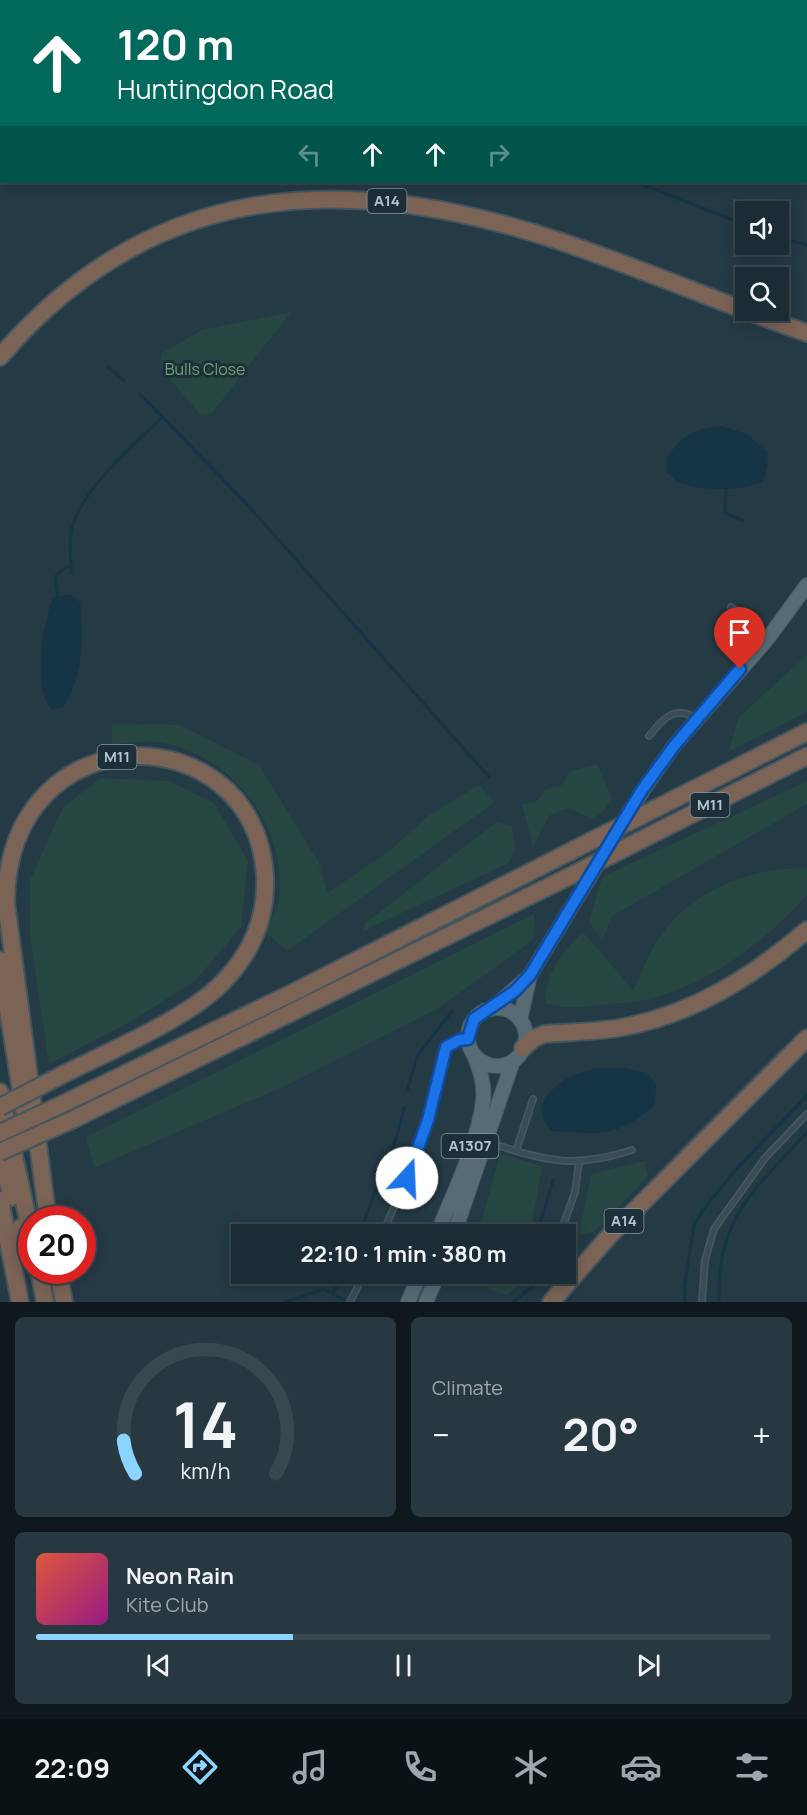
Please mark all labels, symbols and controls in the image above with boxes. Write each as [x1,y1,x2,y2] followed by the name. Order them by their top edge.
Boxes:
[117,15,234,73] text: 120 m
[18,24,96,102] icon: ahead
[117,70,334,107] text: Huntingdon Road
[293,138,326,171] icon: left
[356,138,389,171] icon: ahead
[419,138,452,171] icon: ahead
[482,138,515,171] icon: right
[368,189,406,213] road number: A14
[735,201,789,321] map controls
[735,201,789,255] button: sound
[735,267,789,321] button: search
[165,358,245,380] park label: Bulls Close
[714,607,765,669] pin
[723,616,756,649] icon: arrive
[98,745,136,769] road number: M11
[690,793,730,817] road number: M11
[442,1134,498,1158] road number: A1307
[375,1146,439,1210] position arrow
[18,1206,96,1284] speed limit sign: 20
[604,1209,644,1233] road number: A14
[301,1239,506,1269] text: 22:10 · 1 min · 380 m
[432,1374,503,1401] text: Climate
[173,1381,238,1467] text: 14
[563,1403,639,1465] text: 20°
[432,1412,450,1457] text: −
[752,1412,771,1457] text: +
[181,1456,230,1485] text: km/h
[126,1561,234,1591] text: Neon Rain
[126,1591,209,1618] text: Kite Club
[142,1649,175,1682] icon: previous
[387,1649,420,1682] icon: pause
[632,1649,665,1682] icon: next
[179,1746,221,1788] icon: directions
[289,1746,331,1788] icon: music
[399,1746,441,1788] icon: phone
[510,1746,552,1788] icon: climate
[620,1746,662,1788] icon: car
[731,1746,773,1788] icon: filters
[34,1749,110,1786] text: 22:09

